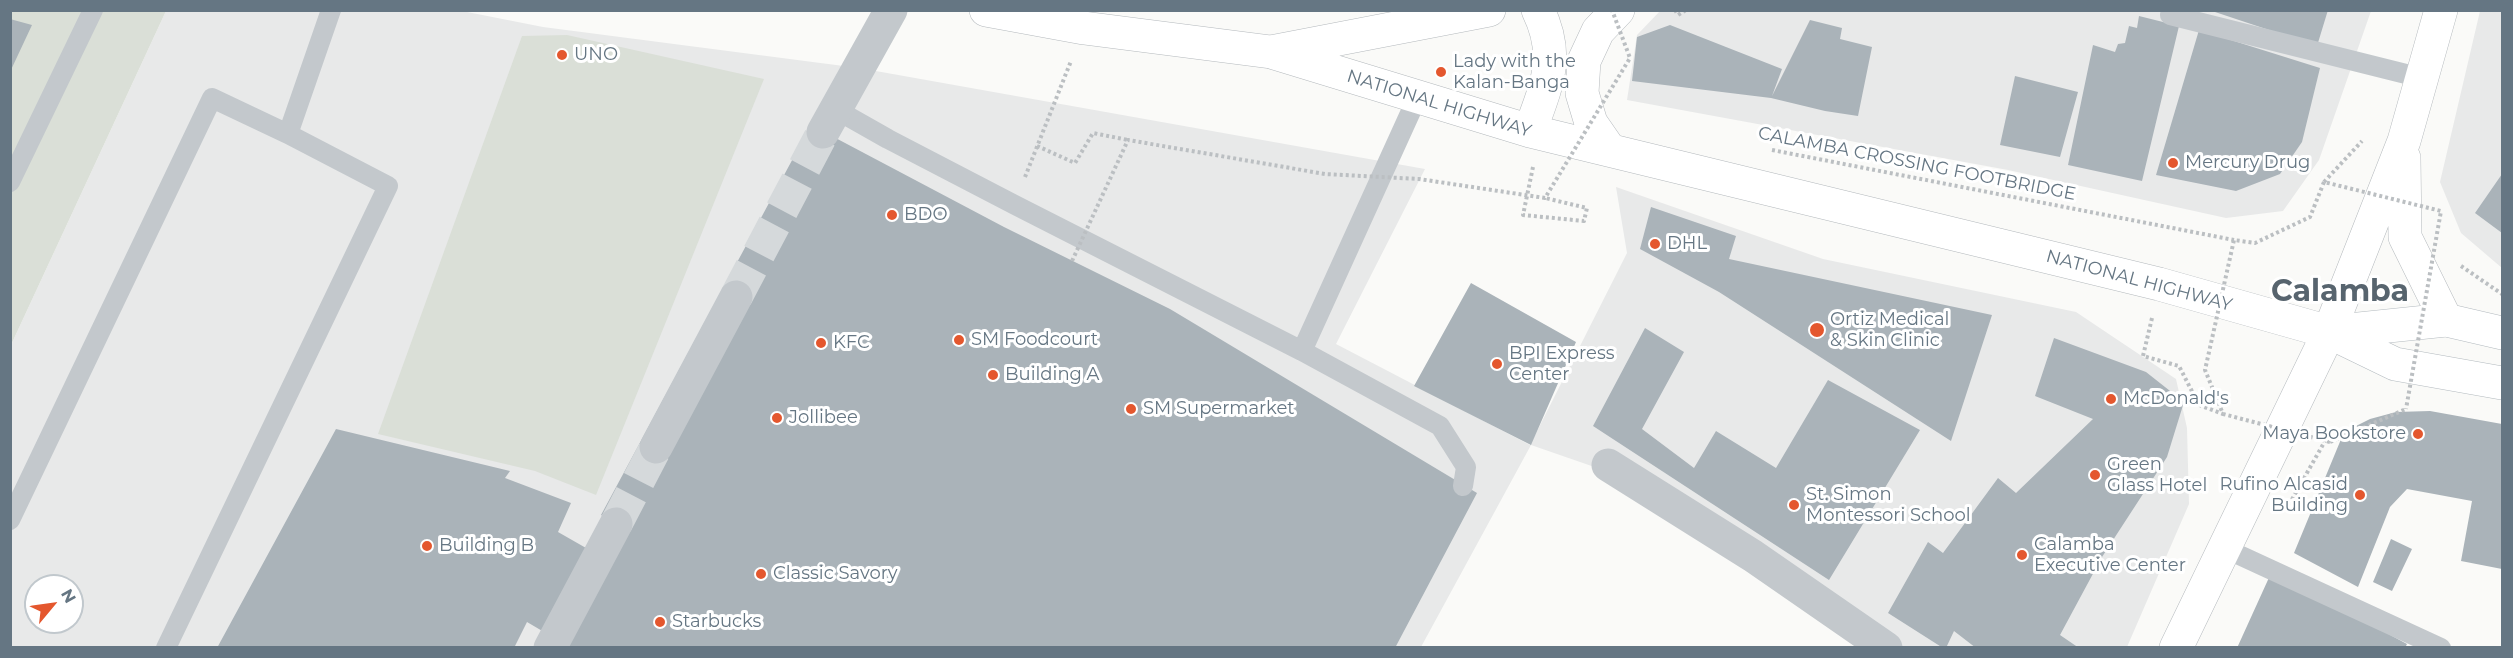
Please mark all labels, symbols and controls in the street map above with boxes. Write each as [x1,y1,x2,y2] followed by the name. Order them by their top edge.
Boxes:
[574,44,618,66] place label: UNO
[555,48,569,62] marker: UNO
[1453,51,1576,94] place label: Lady with the Kalan-Banga
[1434,65,1448,79] marker: Lady with the Kalan-Banga
[1344,66,1534,142] street label: NATIONAL HIGHWAY
[1756,123,2078,205] street label: CALAMBA CROSSING FOOTBRIDGE
[2185,152,2310,174] place label: Mercury Drug
[2166,156,2180,170] marker: Mercury Drug
[904,204,948,226] place label: BDO
[885,208,899,222] marker: BDO
[1667,233,1707,255] place label: DHL
[1648,237,1662,251] marker: DHL
[2044,246,2234,316] street label: NATIONAL HIGHWAY
[2271,274,2409,310] district label: Calamba
[1830,309,1949,352] place label: Ortiz Medical & Skin Clinic
[1808,321,1826,339] marker: Ortiz Medical & Skin Clinic
[971,329,1098,351] place label: SM Foodcourt
[833,332,870,354] place label: KFC
[952,333,966,347] marker: SM Foodcourt
[814,336,828,350] marker: KFC
[1509,343,1614,386] place label: BPI Express Center
[1490,357,1504,371] marker: BPI Express Center
[1005,364,1100,386] place label: Building A
[986,368,1000,382] marker: Building A
[2123,388,2229,410] place label: McDonald's
[2104,392,2118,406] marker: McDonald's
[1143,398,1295,420] place label: SM Supermarket
[1124,402,1138,416] marker: SM Supermarket
[789,407,858,429] place label: Jollibee
[770,411,784,425] marker: Jollibee
[2262,423,2406,445] place label: Maya Bookstore
[2411,427,2425,441] marker: Maya Bookstore
[2107,454,2207,496] place label: Green Glass Hotel
[2088,468,2102,482] marker: Green Glass Hotel
[2219,474,2348,516] place label: Rufino Alcasid Building
[1806,484,1971,526] place label: St. Simon Montessori School
[2353,488,2367,502] marker: Rufino Alcasid Building
[1787,498,1801,512] marker: St. Simon Montessori School
[2034,534,2186,576] place label: Calamba Executive Center
[439,535,534,557] place label: Building B
[420,539,434,553] marker: Building B
[2015,548,2029,562] marker: Calamba Executive Center
[773,563,898,585] place label: Classic Savory
[754,567,768,581] marker: Classic Savory
[24,574,84,634] north arrow
[57,586,80,606] text: N
[672,611,761,633] place label: Starbucks
[653,615,667,629] marker: Starbucks

